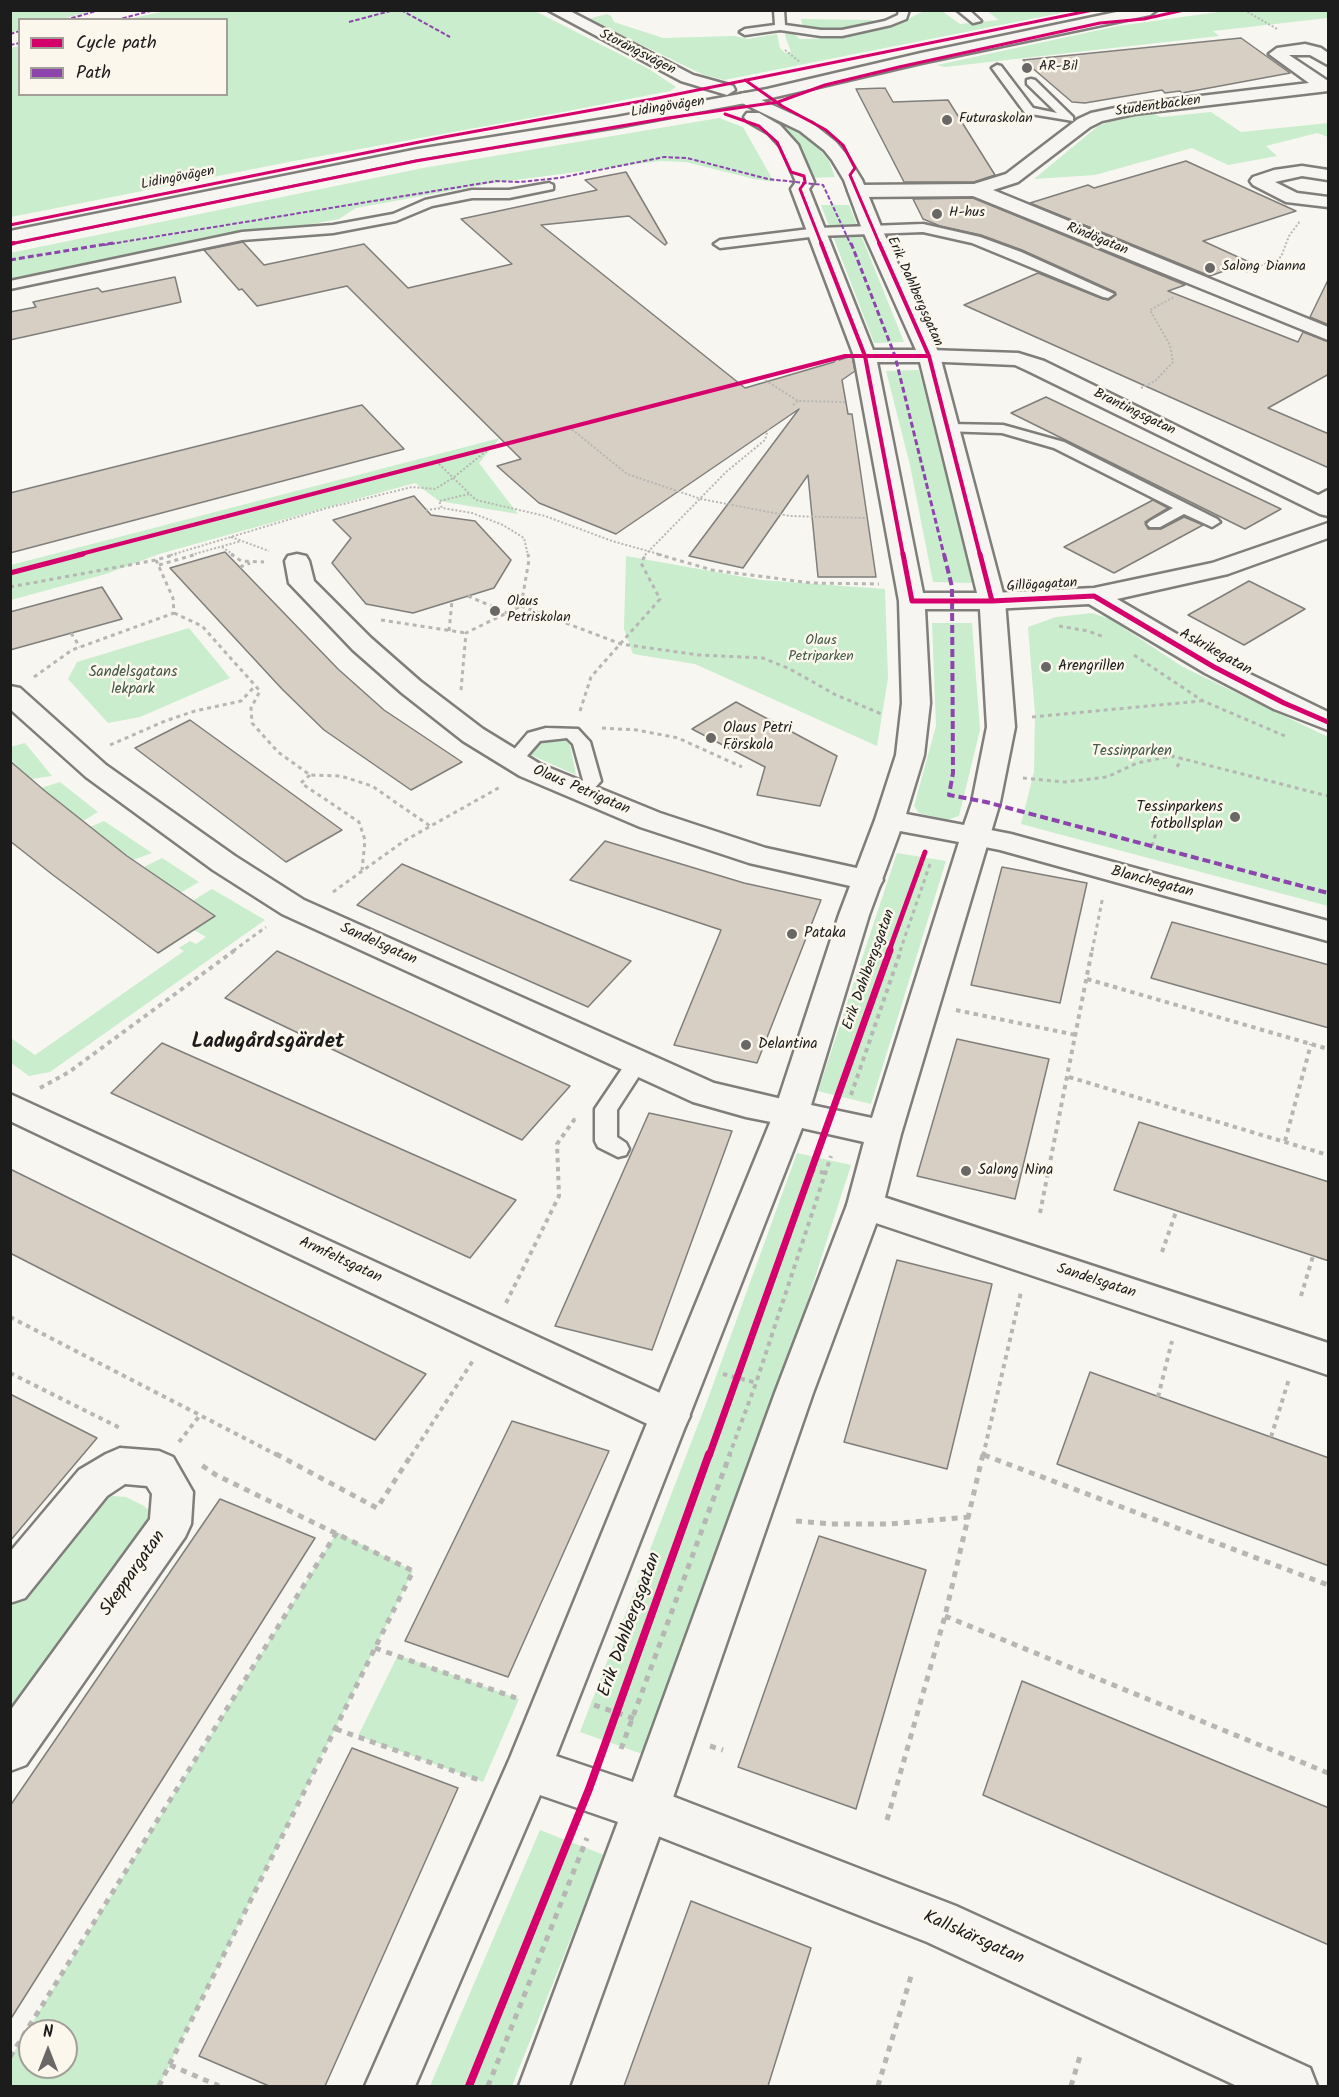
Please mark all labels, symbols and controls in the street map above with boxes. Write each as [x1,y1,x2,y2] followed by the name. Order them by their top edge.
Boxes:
[18,18,228,96] legend
[596,27,678,79] street label: Storängsvägen
[76,29,157,58] text: Cycle path
[76,59,111,88] text: Path
[1039,60,1078,76] place label: AR-Bil
[1020,61,1034,75] marker: AR-Bil
[1114,93,1202,121] street label: Studentbacken
[630,94,706,122] street label: Lidingövägen
[959,112,1033,128] place label: Futuraskolan
[940,113,954,127] marker: Futuraskolan
[140,164,216,194] street label: Lidingövägen
[949,206,985,222] place label: H-hus
[930,207,944,221] marker: H-hus
[1064,220,1130,260] street label: Rindögatan
[882,234,946,350] street label: Erik Dahlbergsgatan
[1222,260,1306,276] place label: Salong Dianna
[1203,261,1217,275] marker: Salong Dianna
[1090,386,1178,440] street label: Brantingsgatan
[1006,576,1078,596] street label: Gillögagatan
[507,595,571,628] place label: Olaus Petriskolan
[488,604,502,618] marker: Olaus Petriskolan
[1176,626,1254,680] street label: Askrikegatan
[788,634,854,666] park label: Olaus Petriparken
[1058,658,1125,676] place label: Arengrillen
[1039,660,1053,674] marker: Arengrillen
[89,664,177,699] park label: Sandelsgatans lekpark
[723,720,792,755] place label: Olaus Petri Förskola
[704,731,718,745] marker: Olaus Petri Förskola
[1092,743,1172,761] park label: Tessinparken
[530,762,632,820] street label: Olaus Petrigatan
[1137,799,1223,834] place label: Tessinparkens fotbollsplan
[1228,810,1242,824] marker: Tessinparkens fotbollsplan
[1109,863,1195,903] street label: Blanchegatan
[840,907,900,1033] street label: Erik Dahlbergsgatan
[337,920,419,970] street label: Sandelsgatan
[804,925,846,943] place label: Pataka
[785,927,799,941] marker: Pataka
[191,1030,345,1056] district label: Ladugårdsgärdet
[758,1036,818,1054] place label: Delantina
[739,1038,753,1052] marker: Delantina
[978,1162,1053,1180] place label: Salong Nina
[959,1164,973,1178] marker: Salong Nina
[296,1234,384,1288] street label: Armfeltsgatan
[1054,1261,1138,1303] street label: Sandelsgatan
[97,1527,171,1621] street label: Skeppargatan
[595,1550,667,1700] street label: Erik Dahlbergsgatan
[919,1907,1027,1971] street label: Kallskärsgatan
[18,2019,78,2079] north arrow
[43,2020,53,2045] text: N

